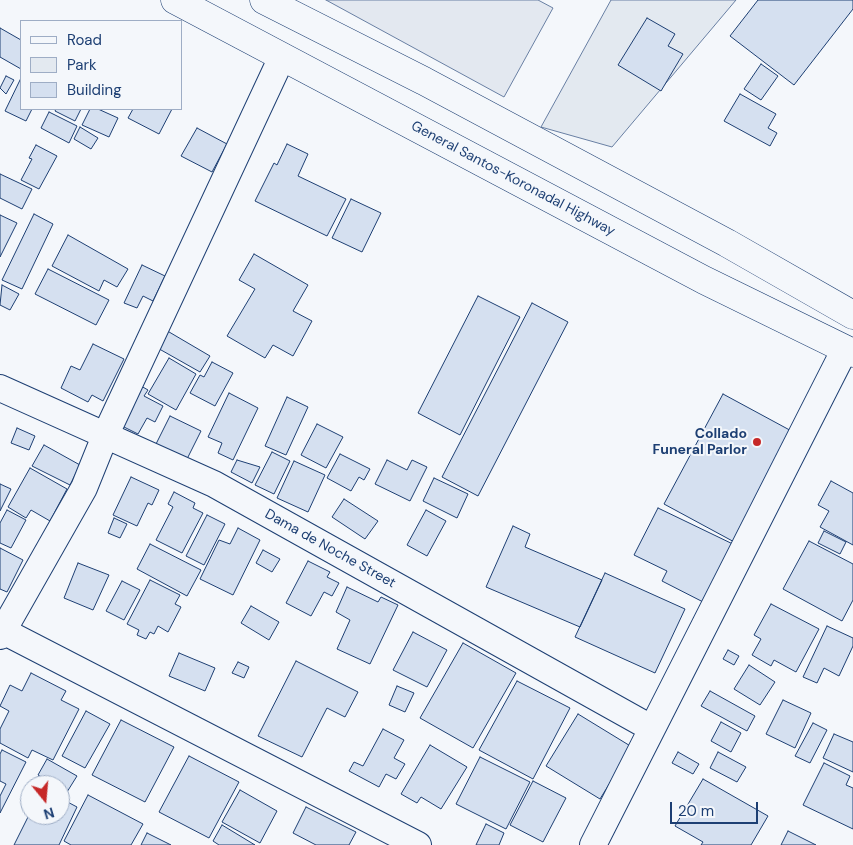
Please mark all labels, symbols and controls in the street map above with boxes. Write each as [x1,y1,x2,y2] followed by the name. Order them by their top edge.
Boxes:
[20,20,182,110] legend
[67,30,102,50] text: Road
[67,55,97,75] text: Park
[67,80,122,100] text: Building
[408,118,618,240] street label: General Santos-Koronadal Highway
[652,426,747,458] place label: Collado Funeral Parlor
[751,436,763,448] marker: Collado Funeral Parlor
[262,506,398,592] street label: Dama de Noche Street
[20,775,70,825] north arrow
[673,792,760,824] scale bar
[678,801,714,821] text: 20 m
[42,803,57,823] text: N

